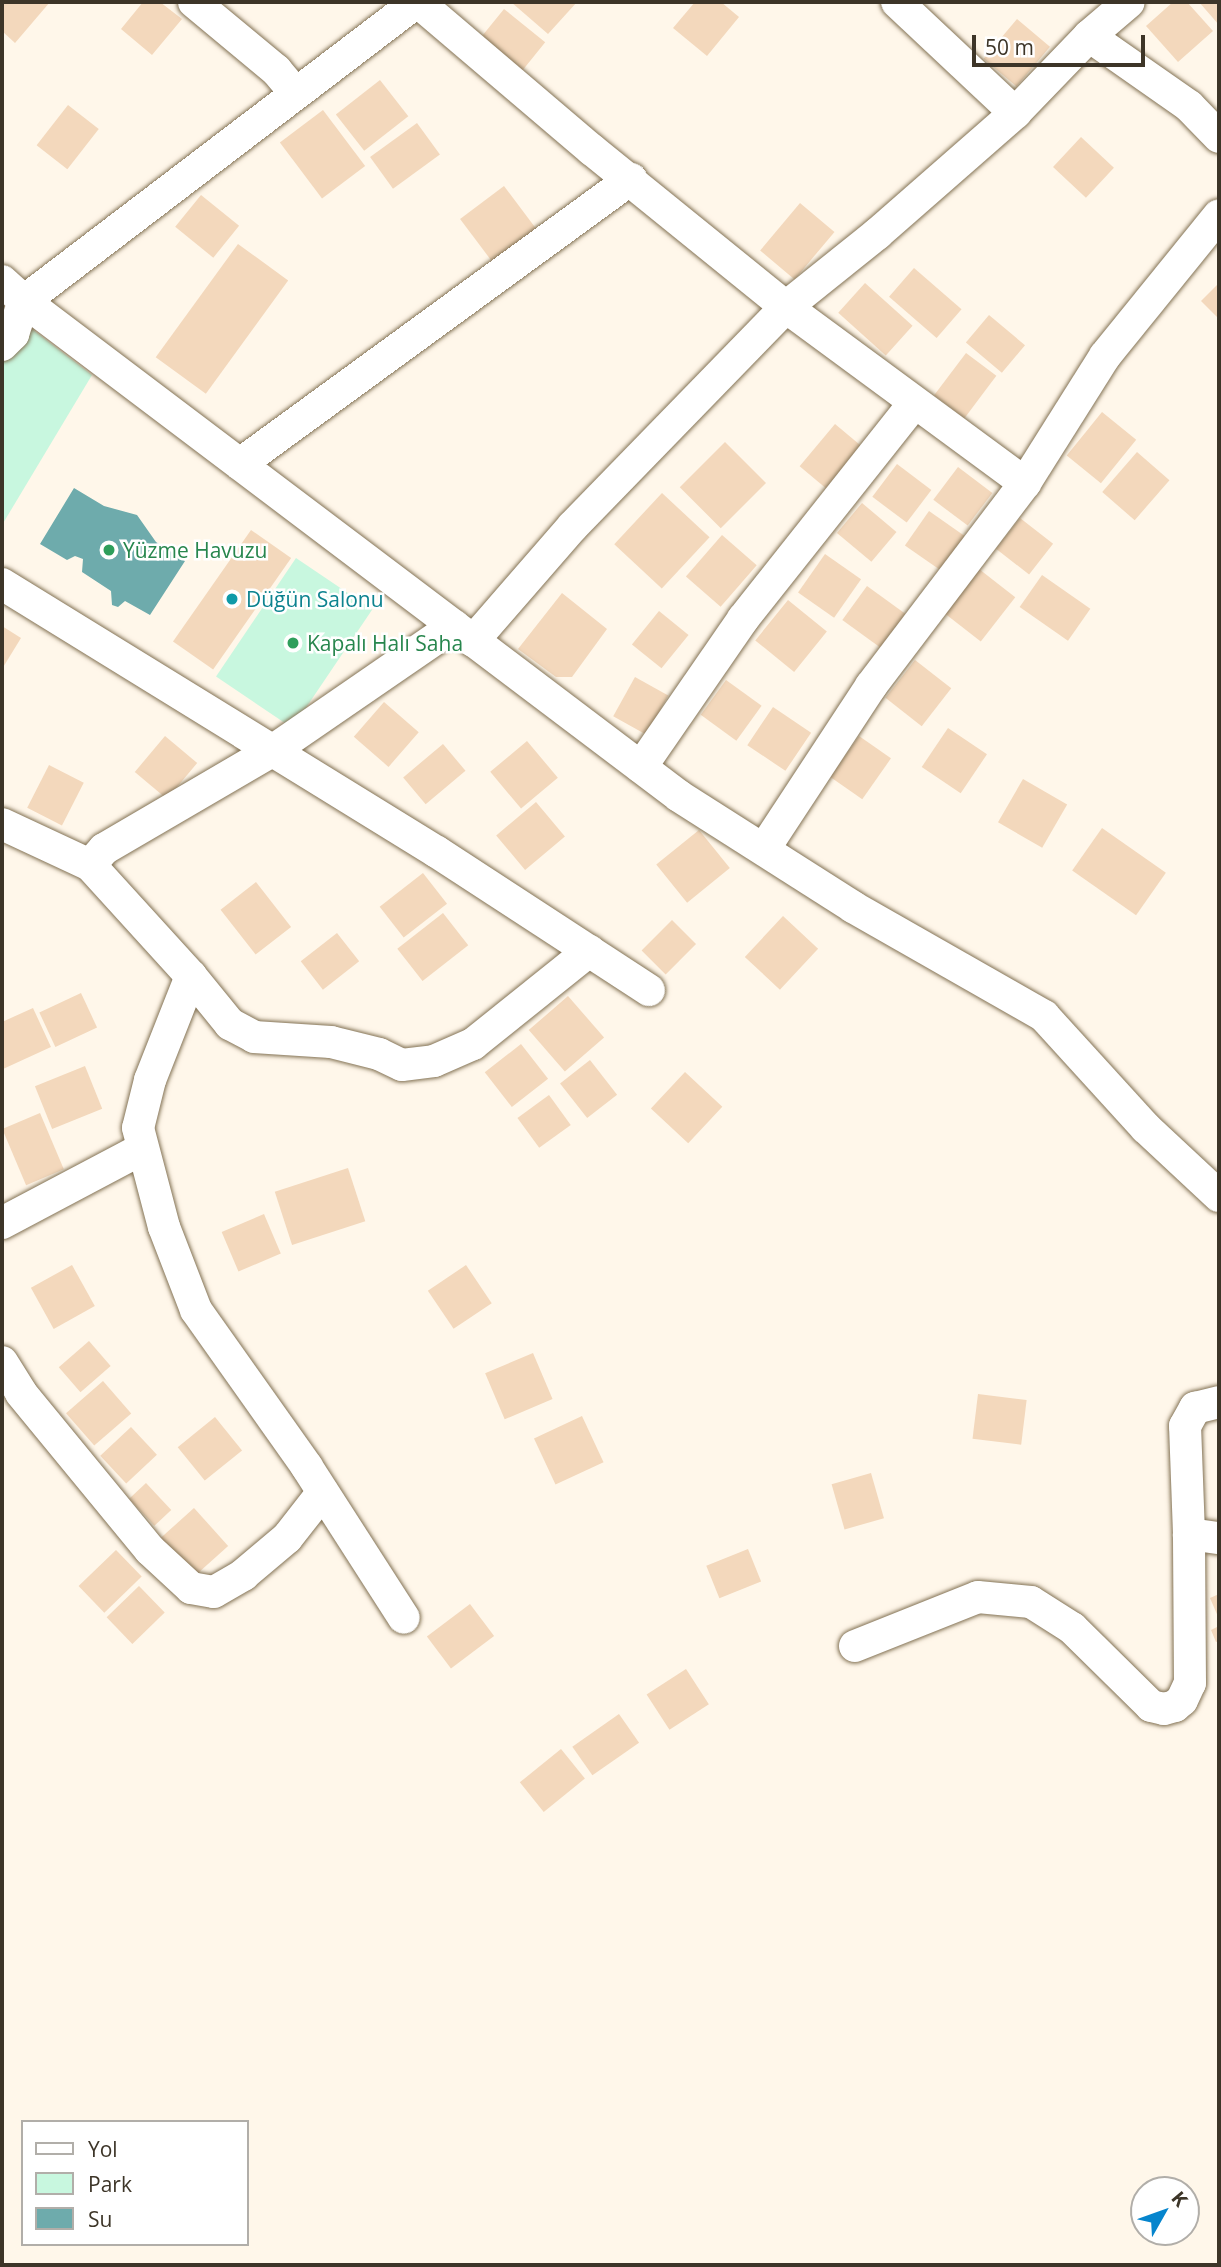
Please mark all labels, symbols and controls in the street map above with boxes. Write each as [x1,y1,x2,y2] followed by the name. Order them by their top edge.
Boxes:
[976,21,1149,65] scale bar
[985,33,1034,61] text: 50 m
[123,537,267,563] place label: Yüzme Havuzu
[101,542,117,558] marker: Yüzme Havuzu
[246,586,384,612] place label: Düğün Salonu
[224,591,240,607] marker: Düğün Salonu
[307,630,463,656] place label: Kapalı Halı Saha
[285,635,301,651] marker: Kapalı Halı Saha
[21,2120,248,2246] legend
[88,2135,118,2163] text: Yol
[88,2170,132,2198] text: Park
[1130,2176,1200,2246] north arrow
[1166,2186,1194,2212] text: K
[88,2205,112,2233] text: Su

